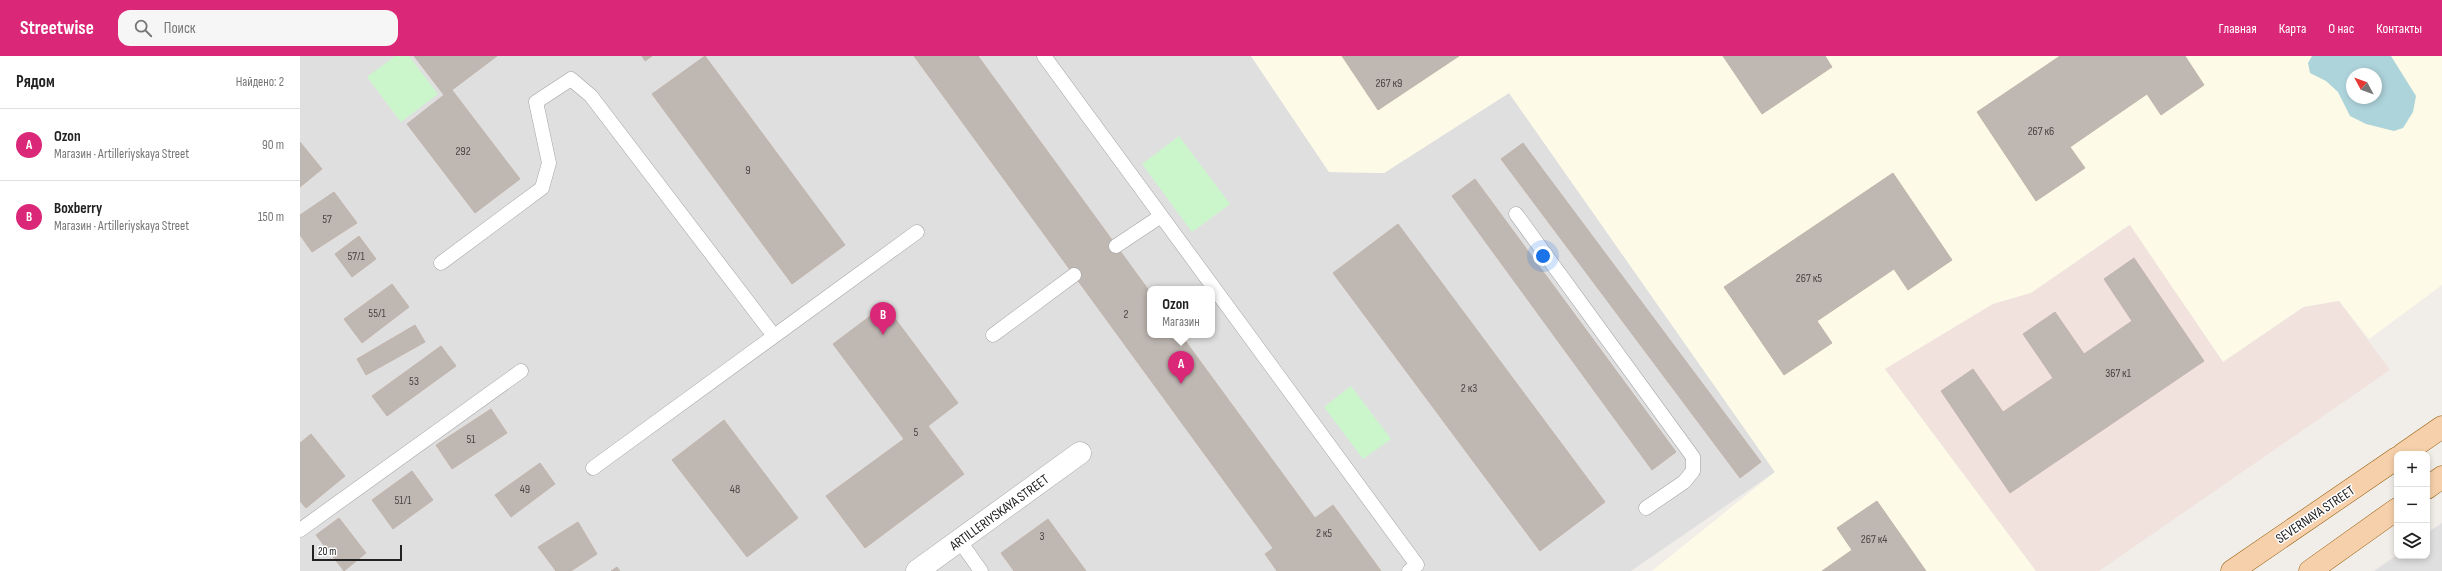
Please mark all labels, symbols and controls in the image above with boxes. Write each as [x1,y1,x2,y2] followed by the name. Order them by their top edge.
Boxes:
[118,10,398,46] search box
[20,17,94,40] text: Streetwise
[132,17,154,39] icon: search
[164,19,195,38] text: Поиск
[2219,20,2257,37] text: Главная
[2279,20,2306,37] text: Карта
[2328,20,2354,37] text: О нас
[2376,20,2422,37] text: Контакты
[2346,68,2382,104] north arrow
[16,72,55,92] text: Рядом
[236,74,284,90] text: Найдено: 2
[1376,76,1402,91] house number: 267 к9
[2028,124,2054,139] house number: 267 к6
[54,127,81,146] text: Ozon
[26,137,32,153] text: A
[262,137,284,153] text: 90 m
[455,144,471,159] house number: 292
[54,146,189,162] text: Магазин · Artilleriyskaya Street
[745,163,751,178] house number: 9
[54,199,102,218] text: Boxberry
[26,209,32,225] text: B
[258,209,284,225] text: 150 m
[322,212,332,227] house number: 57
[54,218,189,234] text: Магазин · Artilleriyskaya Street
[1533,246,1553,266] your location
[347,249,365,264] house number: 57/1
[1796,271,1822,286] house number: 267 к5
[1147,286,1215,338] popup
[1162,295,1189,314] text: Ozon
[870,302,896,335] pin: B
[368,306,386,321] house number: 55/1
[1124,307,1129,322] house number: 2
[1162,314,1200,330] text: Магазин
[1168,351,1194,384] pin: A
[2105,366,2132,381] house number: 367 к1
[409,374,419,389] house number: 53
[1461,381,1477,396] house number: 2 к3
[914,425,919,440] house number: 5
[466,432,476,447] house number: 51
[2394,451,2430,559] map controls
[2394,451,2430,487] button: +
[946,471,1052,555] street label: ARTILLERIYSKAYA STREET
[520,482,530,497] house number: 49
[730,482,740,497] house number: 48
[2273,482,2358,547] street label: SEVERNAYA STREET
[2394,487,2430,523] button: −
[395,493,412,508] house number: 51/1
[2394,523,2430,559] button: layers
[1316,526,1332,541] house number: 2 к5
[1039,529,1045,544] house number: 3
[1861,532,1887,547] house number: 267 к4
[312,543,402,562] scale bar
[318,545,336,558] text: 20 m

